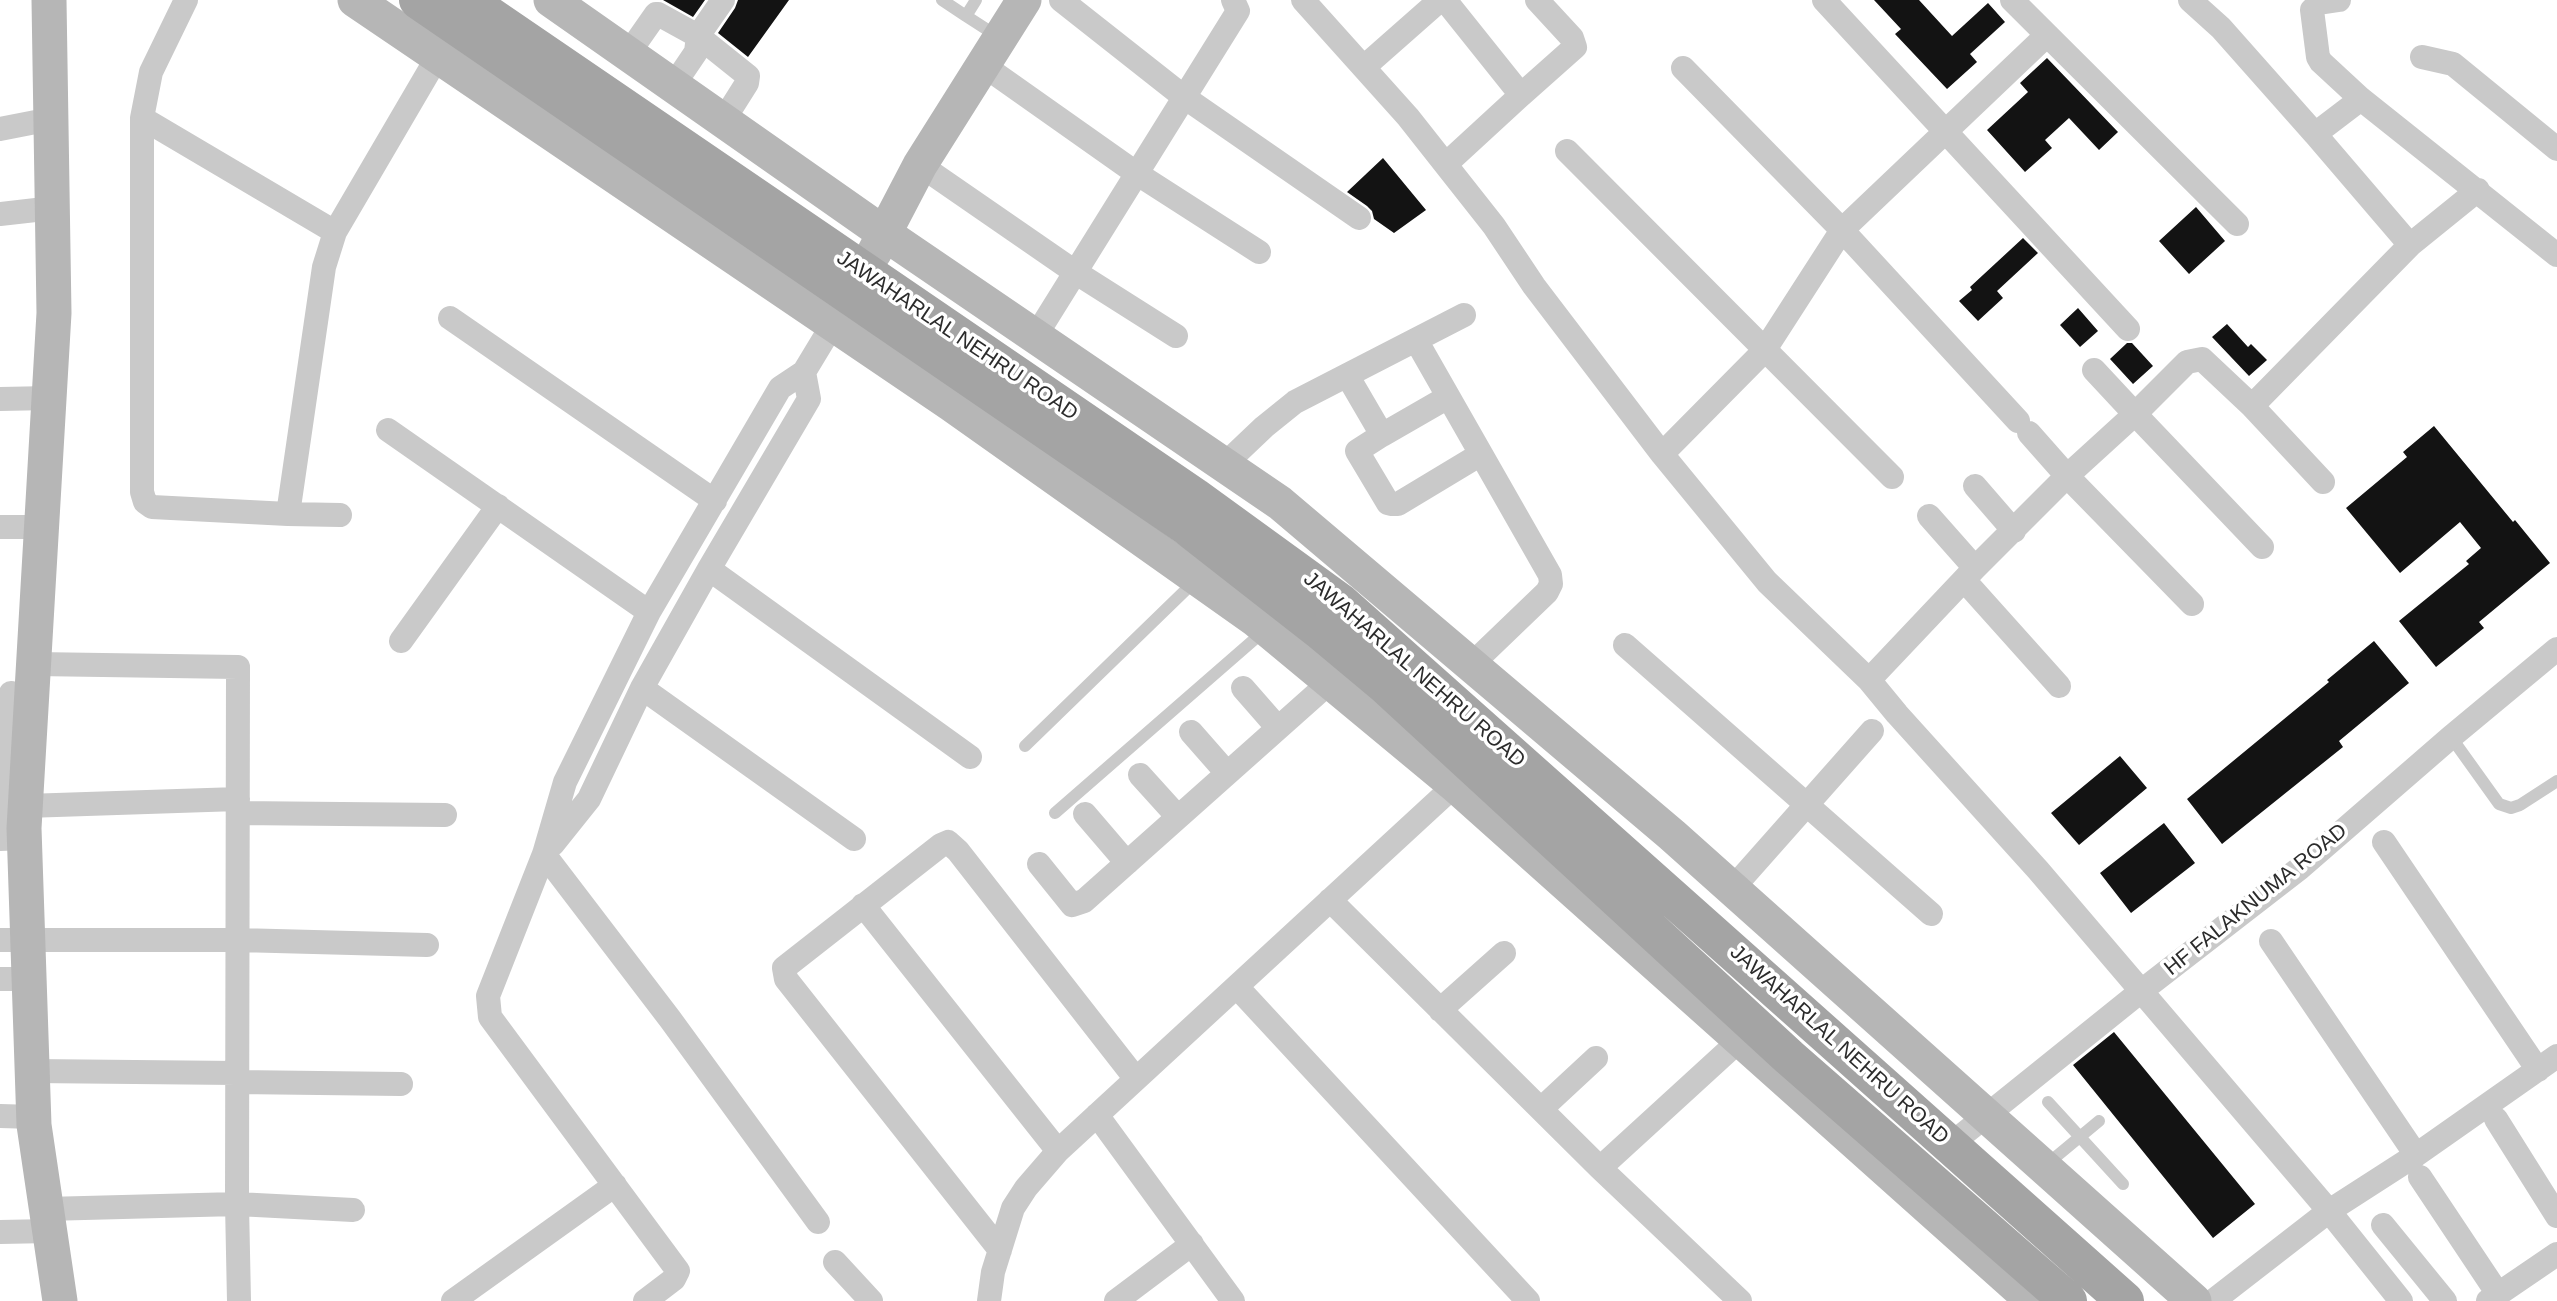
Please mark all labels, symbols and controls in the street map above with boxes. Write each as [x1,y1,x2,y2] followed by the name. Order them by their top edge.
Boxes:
[832,246,1082,426] street label: JAWAHARLAL NEHRU ROAD
[1298,567,1530,773] street label: JAWAHARLAL NEHRU ROAD
[2160,819,2352,981] street label: HF FALAKNUMA ROAD
[1724,940,1954,1150] street label: JAWAHARLAL NEHRU ROAD

